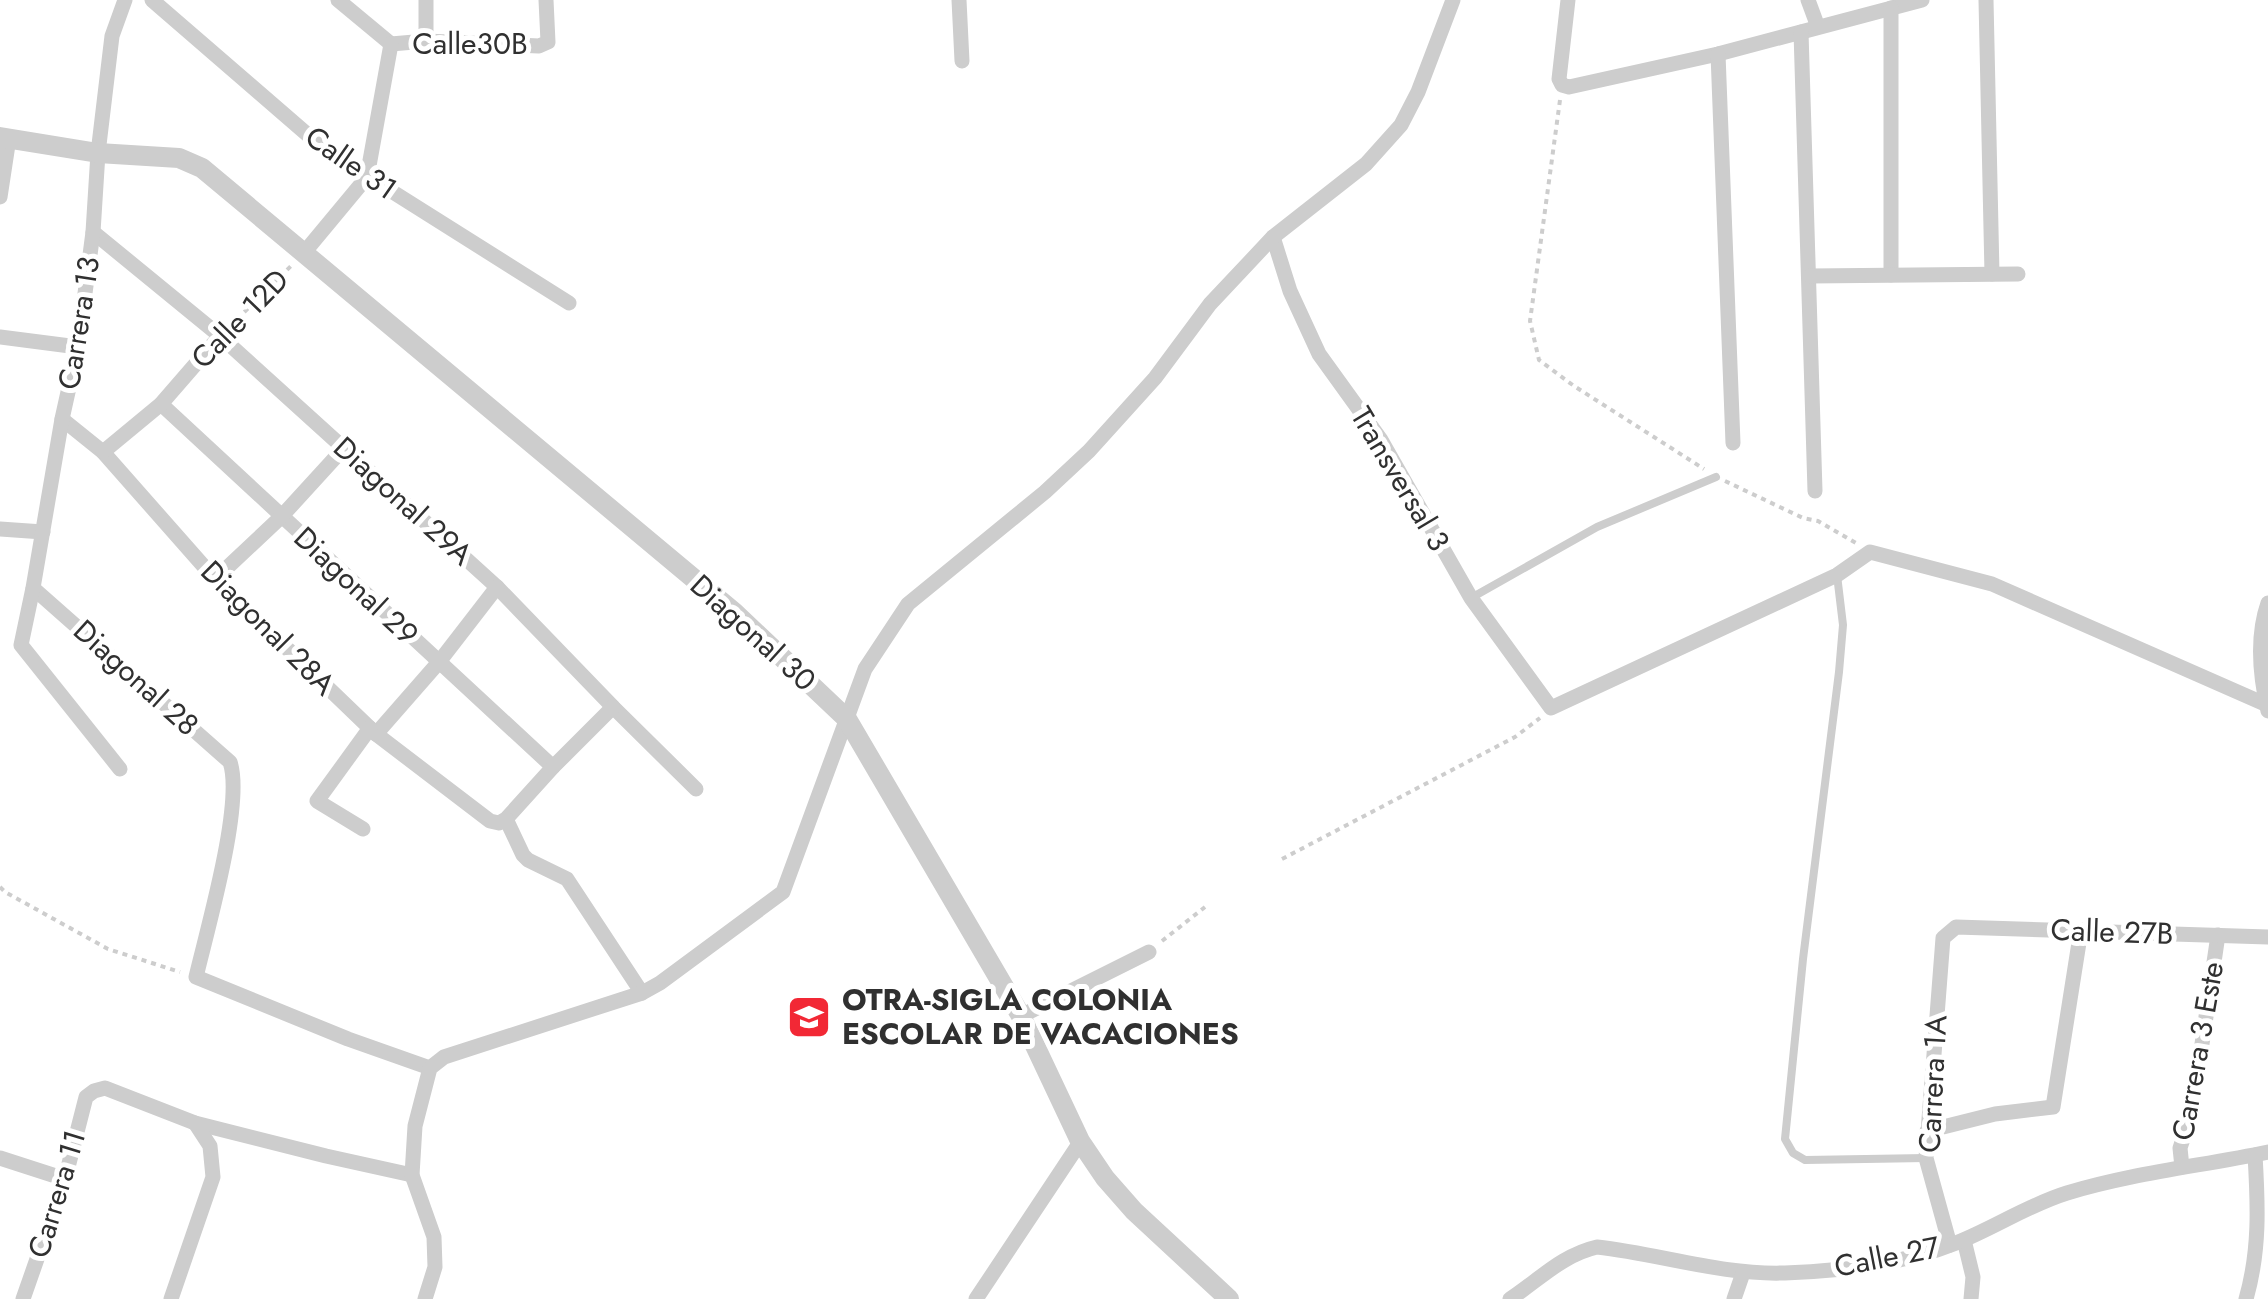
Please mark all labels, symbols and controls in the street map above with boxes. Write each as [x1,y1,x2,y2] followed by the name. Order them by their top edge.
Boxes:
[412,22,528,65] street label: Calle30B
[297,115,406,210] street label: Calle 31
[47,253,110,393] street label: Carrera 13
[181,259,298,378] street label: Calle 12D
[1340,399,1460,559] street label: Transversal 3
[324,426,483,575] street label: Diagonal 29A
[284,517,428,655] street label: Diagonal 29
[191,551,346,705] street label: Diagonal 28A
[681,564,826,701] street label: Diagonal 30
[64,610,209,746] street label: Diagonal 28
[2050,908,2174,955] street label: Calle 27B
[2161,958,2234,1144] street label: Carrera 3 Este
[842,978,1239,1055] place label: OTRA-SIGLA COLONIA ESCOLAR DE VACACIONES
[786,994,832,1040] school or university icon: OTRA-SIGLA COLONIA ESCOLAR DE VACACIONES
[1907,1014,1958,1154] street label: Carrera 1A
[17,1125,96,1263] street label: Carrera 11
[1831,1225,1943,1288] street label: Calle 27

